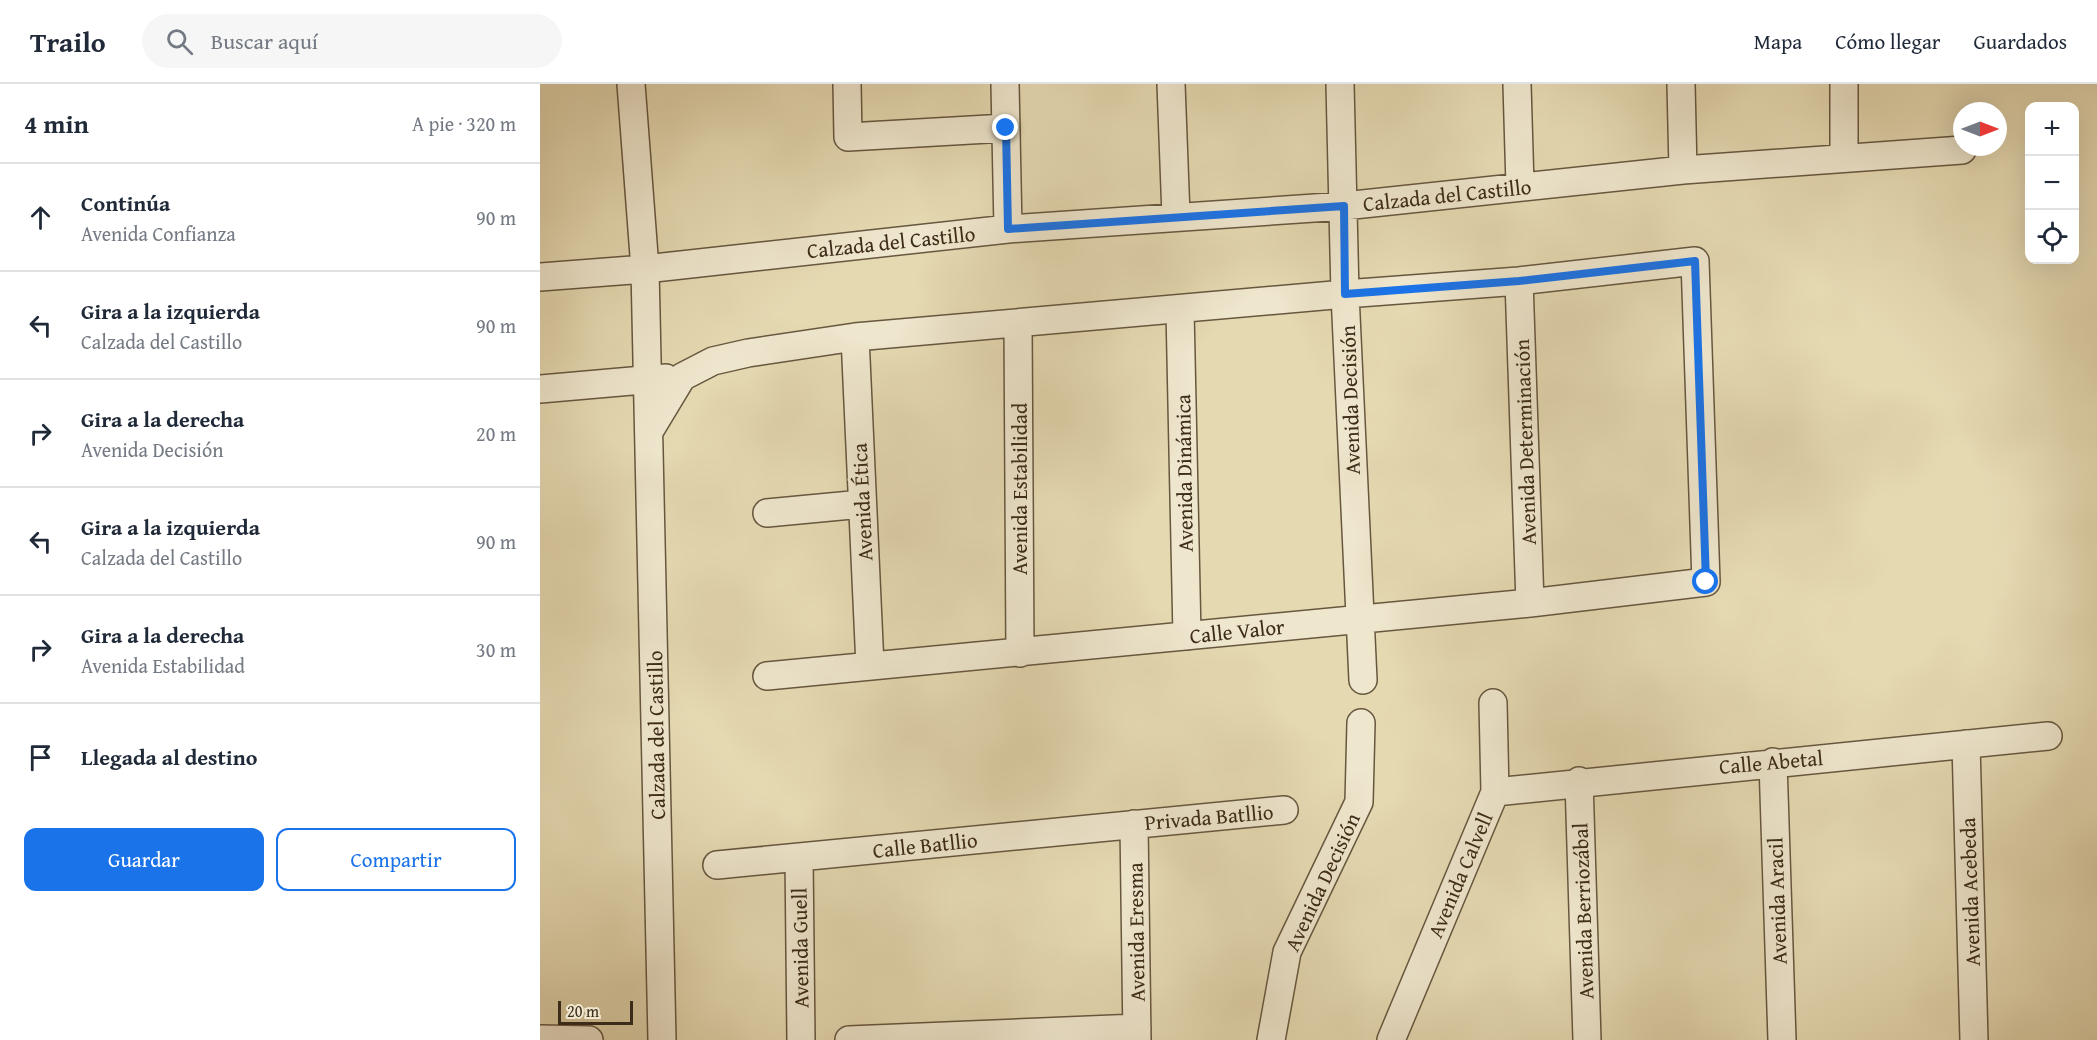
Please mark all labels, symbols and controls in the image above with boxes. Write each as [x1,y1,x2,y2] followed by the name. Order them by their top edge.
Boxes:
[142,14,562,68] search box
[30,21,106,62] text: Trailo
[163,25,196,58] icon: search
[211,25,318,57] text: Buscar aquí
[1754,26,1802,57] text: Mapa
[1835,26,1940,57] text: Cómo llegar
[1973,26,2067,57] text: Guardados
[1953,102,2007,156] north arrow
[2025,102,2079,264] map controls
[2025,102,2079,156] button: +
[24,104,89,143] text: 4 min
[412,109,516,138] text: A pie · 320 m
[992,114,1018,140] route end
[2025,156,2079,210] button: −
[1361,171,1533,219] street label: Calzada del Castillo
[81,187,170,219] text: Continúa
[24,201,57,234] icon: ahead
[476,203,516,232] text: 90 m
[2025,210,2079,264] button: locate
[805,218,977,266] street label: Calzada del Castillo
[81,219,236,248] text: Avenida Confianza
[81,295,260,327] text: Gira a la izquierda
[24,309,57,342] icon: left
[476,311,516,340] text: 90 m
[1332,325,1368,475] street label: Avenida Decisión
[81,327,242,356] text: Calzada del Castillo
[1506,338,1544,545] street label: Avenida Determinación
[1167,394,1201,552] street label: Avenida Dinámica
[1004,402,1035,575] street label: Avenida Estabilidad
[81,403,244,435] text: Gira a la derecha
[24,417,57,450] icon: right
[476,419,516,448] text: 20 m
[81,435,223,464] text: Avenida Decisión
[843,442,881,562] street label: Avenida Ética
[81,511,260,543] text: Gira a la izquierda
[24,525,57,558] icon: left
[476,527,516,556] text: 90 m
[81,543,242,572] text: Calzada del Castillo
[1692,568,1718,594] route start
[1188,611,1286,651] street label: Calle Valor
[81,619,244,651] text: Gira a la derecha
[24,633,57,666] icon: right
[476,635,516,664] text: 30 m
[639,650,673,820] street label: Calzada del Castillo
[81,651,245,680] text: Avenida Estabilidad
[24,741,57,774] icon: arrive
[81,741,257,773] text: Llegada al destino
[1718,742,1824,782] street label: Calle Abetal
[1143,796,1275,838] street label: Privada Batllio
[1420,807,1500,943] street label: Avenida Calvell
[1276,808,1368,956] street label: Avenida Decisión
[1952,817,1988,967] street label: Avenida Acebeda
[1564,822,1602,1000] street label: Avenida Berriozábal
[871,824,979,866] street label: Calle Batllio
[24,828,264,891] button: Guardar
[276,828,516,891] button: Compartir
[1759,837,1795,965] street label: Avenida Aracil
[1119,862,1153,1002] street label: Avenida Eresma
[783,887,817,1008] street label: Avenida Guell
[558,998,633,1026] scale bar
[567,999,599,1023] text: 20 m

